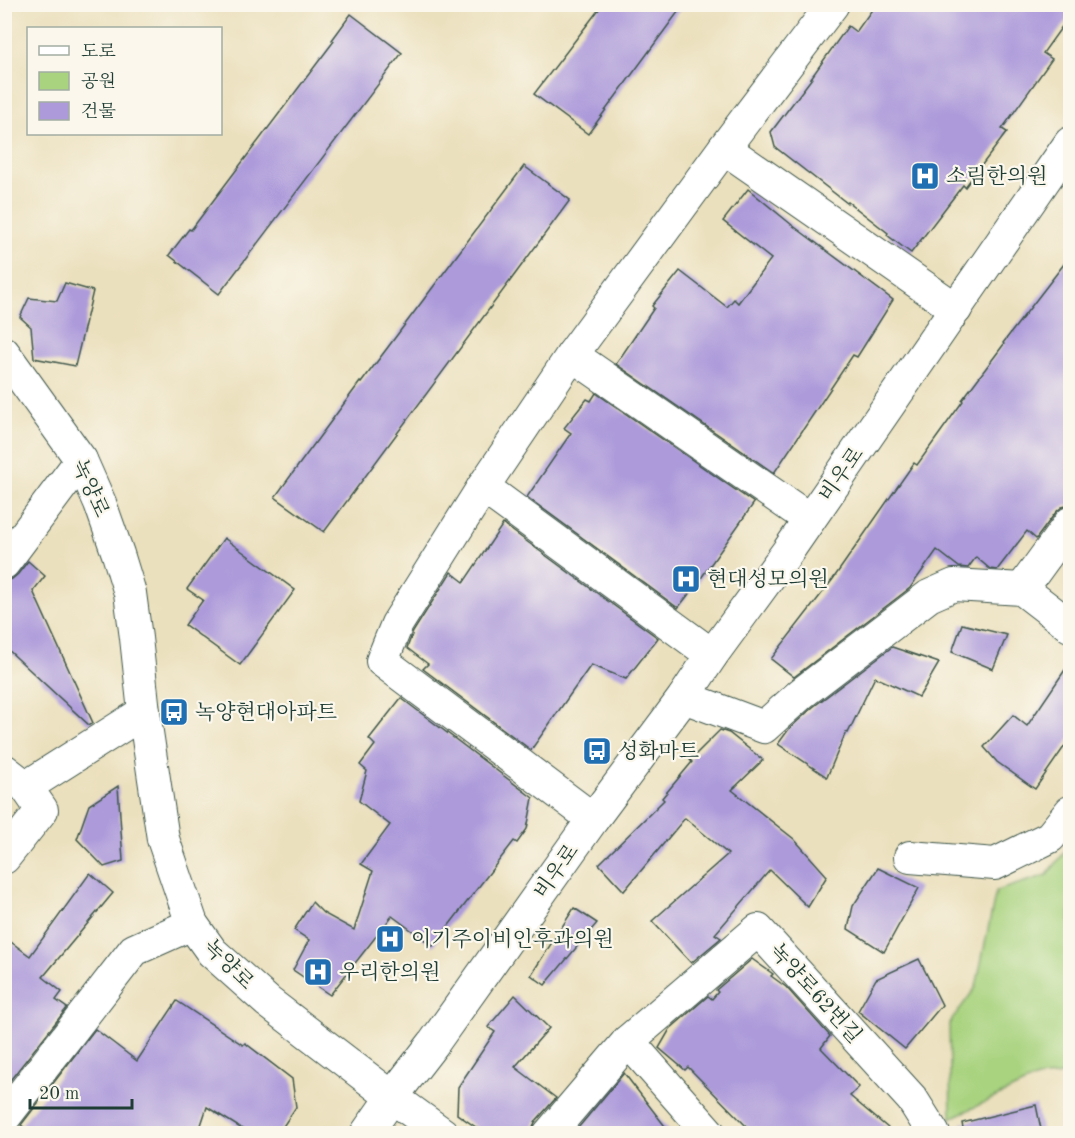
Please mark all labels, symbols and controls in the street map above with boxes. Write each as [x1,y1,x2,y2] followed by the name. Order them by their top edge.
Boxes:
[27,27,222,135] legend
[81,43,116,61] text: 도로
[81,72,116,91] text: 공원
[81,102,116,121] text: 건물
[909,160,941,192] hospital icon: 소림한의원
[946,165,1047,188] place label: 소림한의원
[814,442,868,506] street label: 비우로
[68,456,113,521] street label: 녹양로
[670,563,702,595] hospital icon: 현대성모의원
[707,568,829,591] place label: 현대성모의원
[158,696,190,728] bus stop icon: 녹양현대아파트
[195,701,337,724] place label: 녹양현대아파트
[581,735,613,767] bus stop icon: 성화마트
[618,740,699,763] place label: 성화마트
[529,839,583,903] street label: 비우로
[374,923,406,955] hospital icon: 이기주이비인후과의원
[411,927,614,951] place label: 이기주이비인후과의원
[199,935,258,994] street label: 녹양로
[765,939,866,1048] street label: 녹양로62번길
[302,956,334,988] hospital icon: 우리한의원
[339,961,440,984] place label: 우리한의원
[30,1072,132,1110] scale bar
[39,1085,79,1103] text: 20 m

